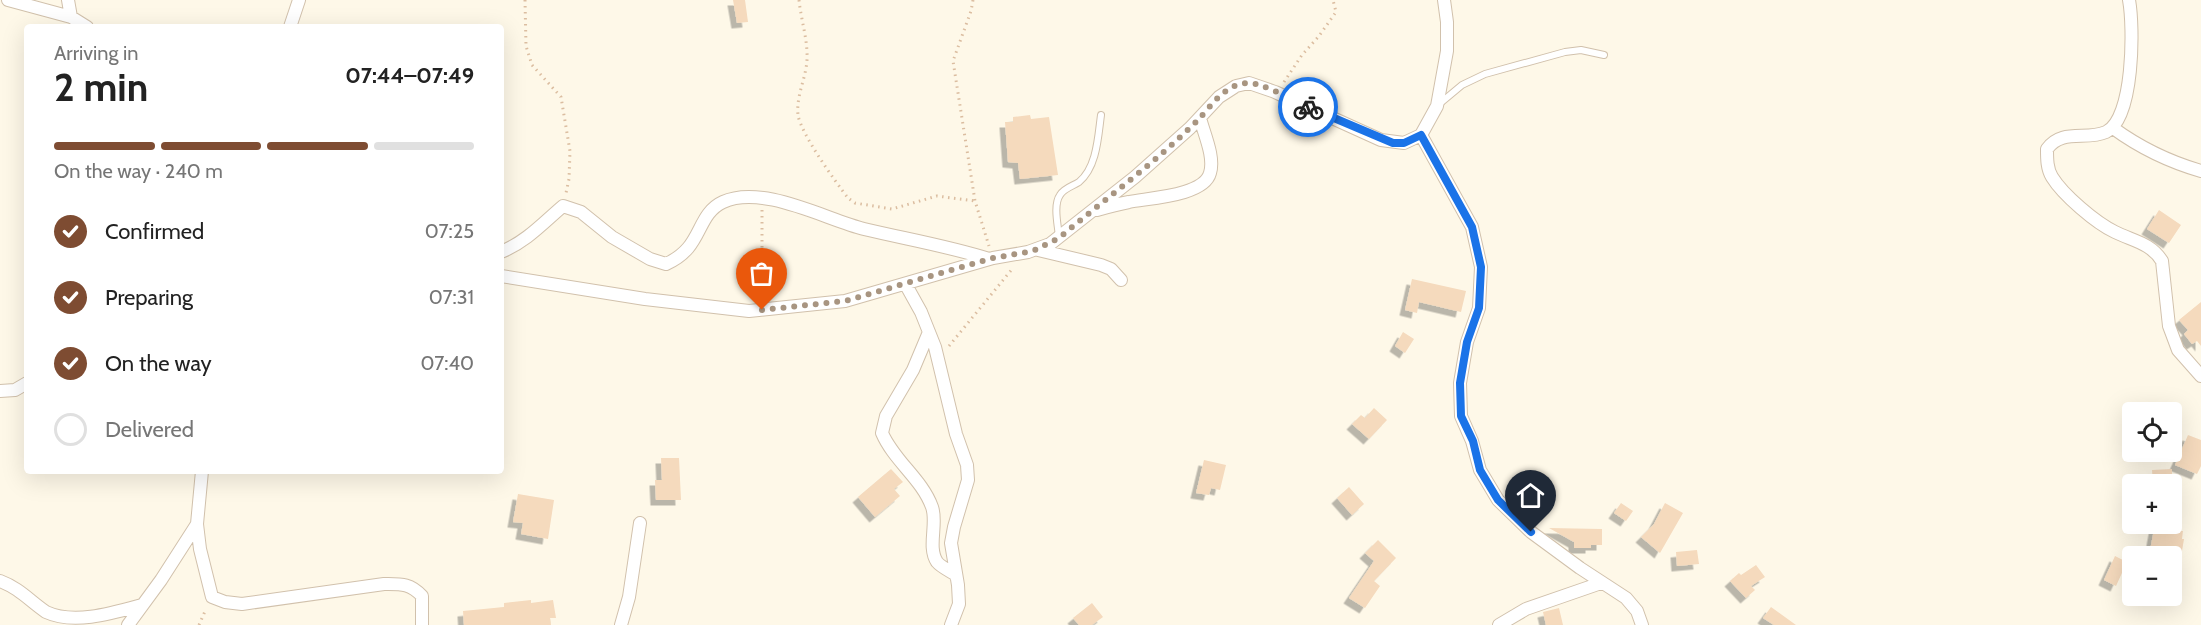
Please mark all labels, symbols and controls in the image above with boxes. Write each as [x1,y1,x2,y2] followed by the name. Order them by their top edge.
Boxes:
[54,41,138,65] text: Arriving in
[345,62,474,89] text: 07:44–07:49
[54,63,148,111] text: 2 min
[1278,77,1338,137] courier
[1292,91,1325,124] icon: bike
[54,159,223,183] text: On the way · 240 m
[54,215,87,248] icon: check
[105,218,204,245] text: Confirmed
[425,219,474,243] text: 07:25
[736,248,787,310] pin
[745,257,778,290] icon: bag
[54,281,87,314] icon: check
[105,284,193,311] text: Preparing
[429,285,474,309] text: 07:31
[54,347,87,380] icon: check
[105,350,212,377] text: On the way
[421,351,474,375] text: 07:40
[2122,402,2182,606] map controls
[2122,402,2182,462] button: locate
[105,416,194,443] text: Delivered
[1505,470,1556,532] pin
[2122,474,2182,534] button: +
[1514,479,1547,512] icon: home
[2122,546,2182,606] button: −

